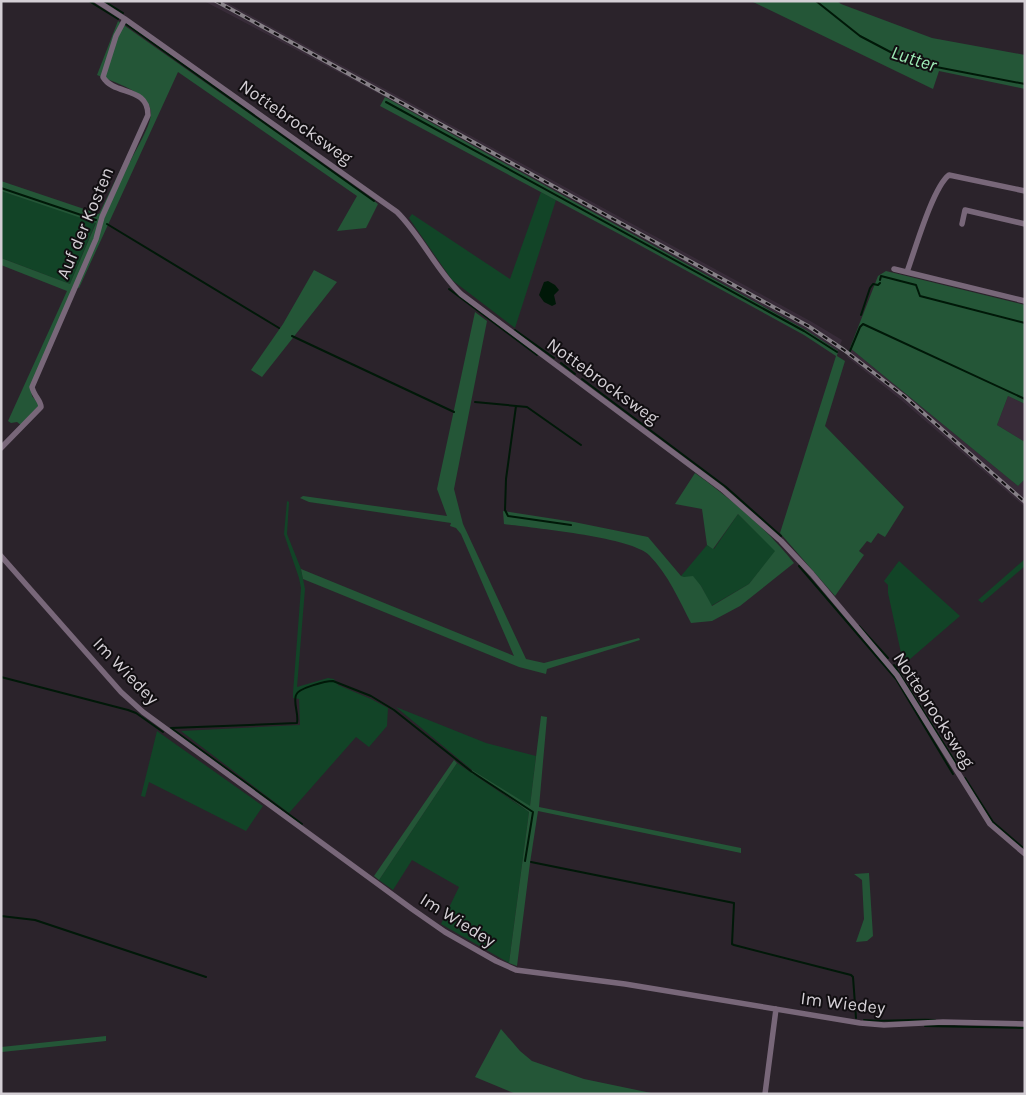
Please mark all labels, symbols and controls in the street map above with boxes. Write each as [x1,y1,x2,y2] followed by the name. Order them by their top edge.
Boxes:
[888,41,941,77] water label: Lutter
[235,75,357,169] street label: Nottebrocksweg
[52,164,118,282] street label: Auf der Kosten
[543,333,663,429] street label: Nottebrocksweg
[89,633,164,710] street label: Im Wiedey
[888,648,980,772] street label: Nottebrocksweg
[416,888,500,952] street label: Im Wiedey
[799,987,887,1019] street label: Im Wiedey

